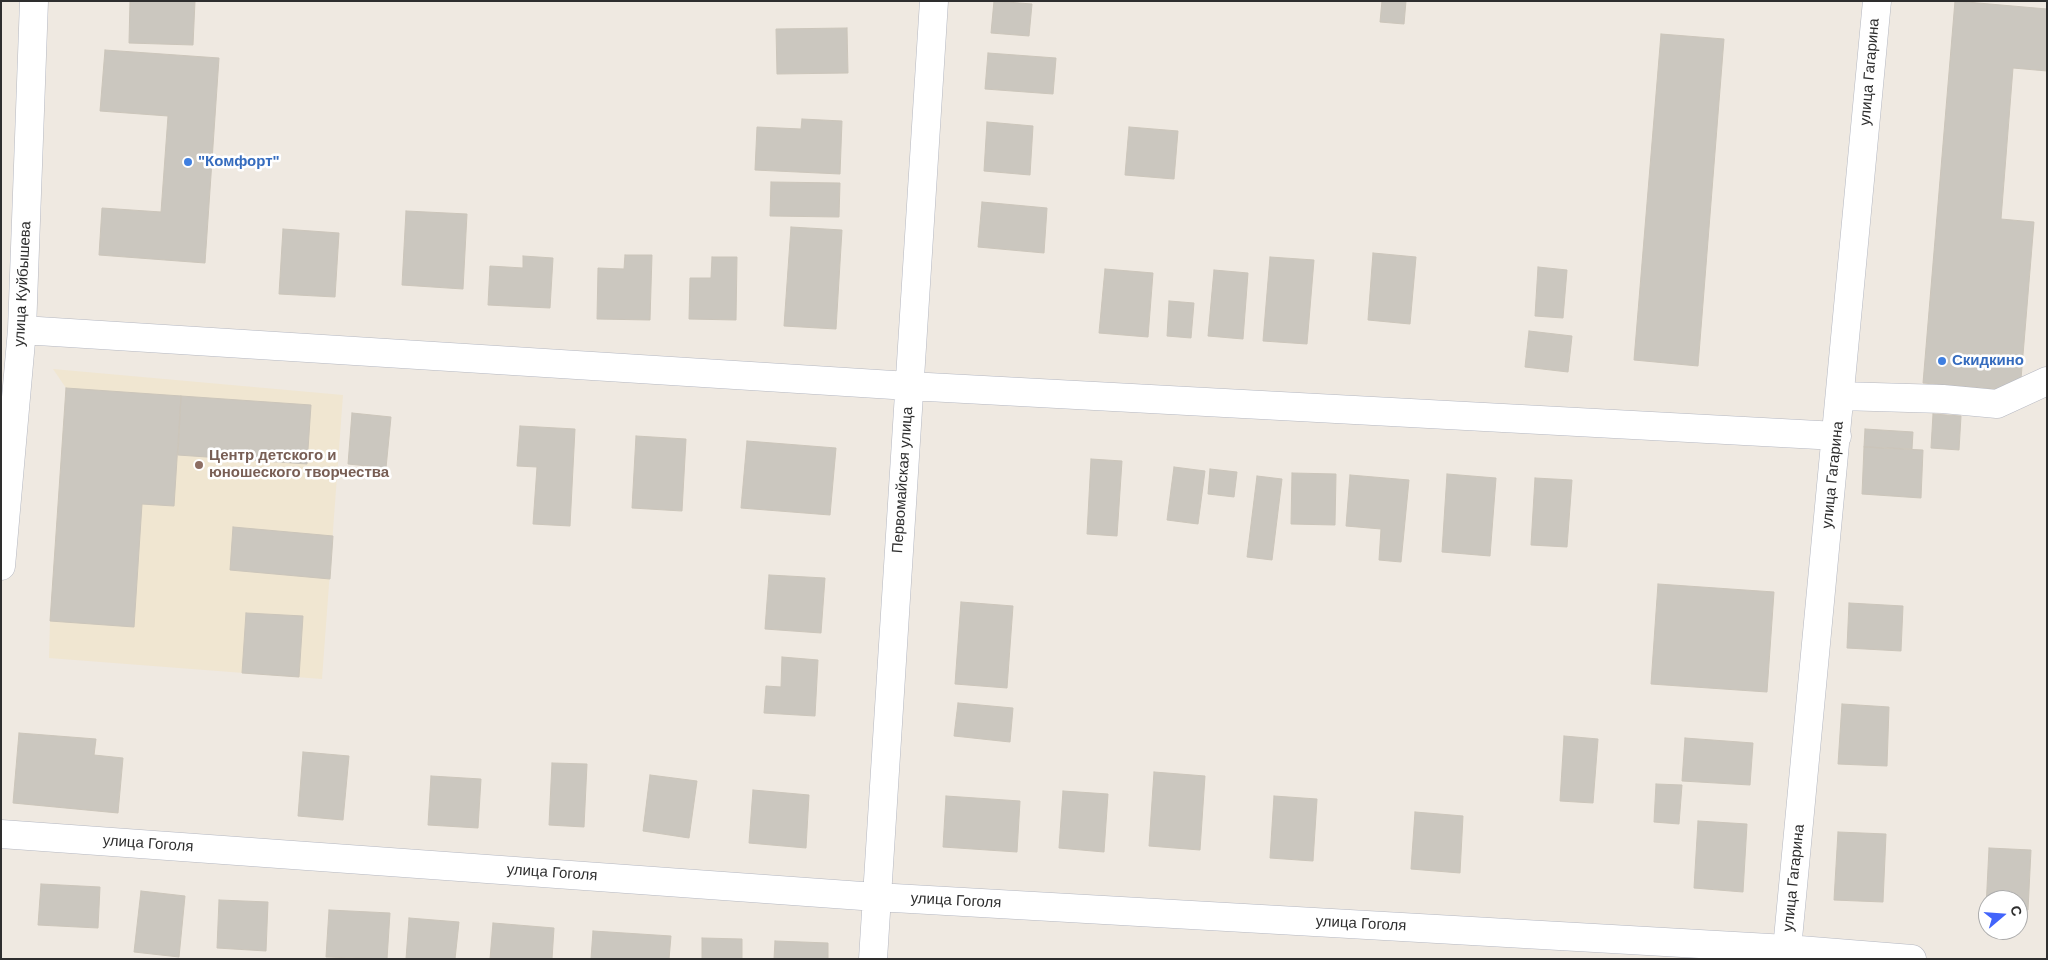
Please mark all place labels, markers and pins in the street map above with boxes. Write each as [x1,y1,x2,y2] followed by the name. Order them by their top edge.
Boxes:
[198,153,280,171] place label: "Комфорт"
[182,156,194,168] marker: "Комфорт"
[1952,352,2024,370] place label: Скидкино
[1936,355,1948,367] marker: Скидкино
[209,447,389,482] place label: Центр детского и юношеского творчества
[193,459,205,471] marker: Центр детского и юношеского творчества

